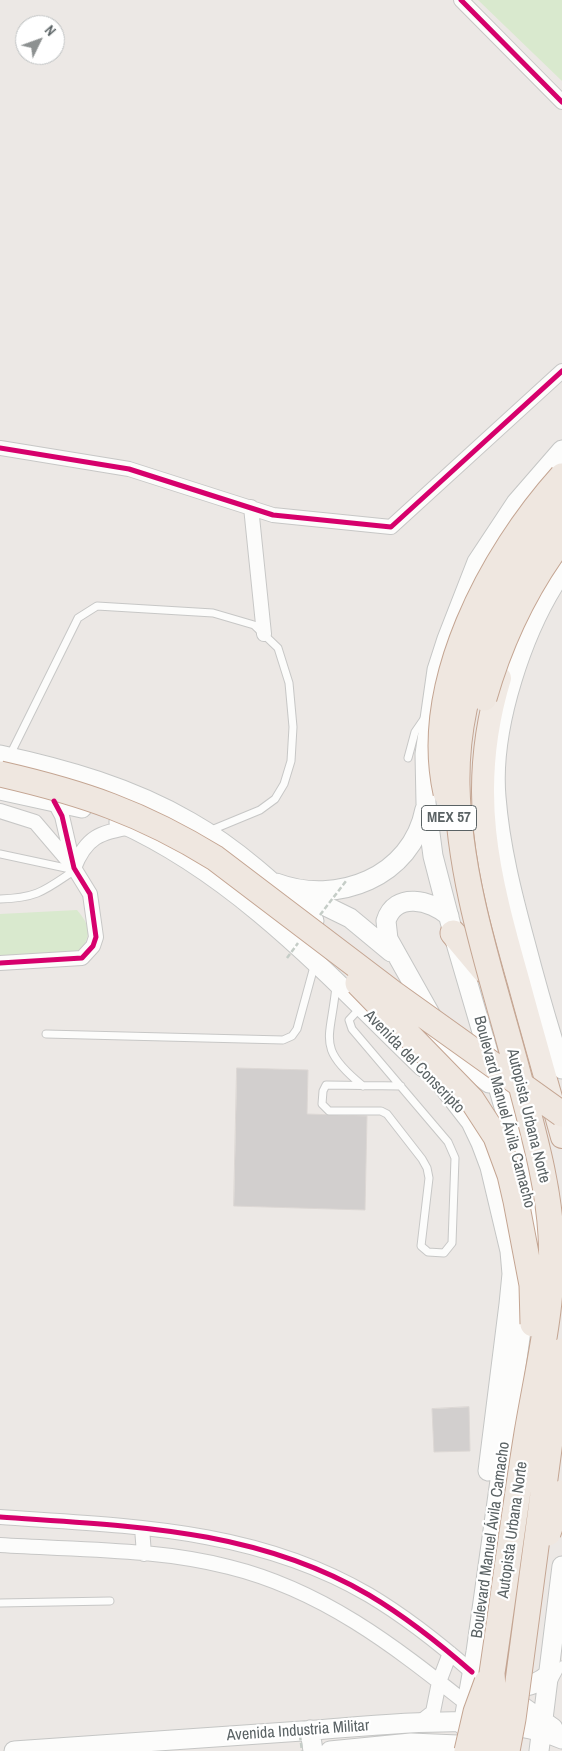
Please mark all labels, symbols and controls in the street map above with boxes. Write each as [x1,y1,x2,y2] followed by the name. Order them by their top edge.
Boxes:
[15,15,65,65] north arrow
[41,22,60,40] text: N
[422,806,476,830] road number: MEX 57
[360,1006,468,1118] street label: Avenida del Conscripto
[469,1014,539,1210] street label: Boulevard Manuel Ávila Camacho
[502,1047,554,1185] street label: Autopista Urbana Norte
[468,1441,514,1639] street label: Boulevard Manuel Ávila Camacho
[494,1460,532,1600] street label: Autopista Urbana Norte
[226,1716,370,1746] street label: Avenida Industria Militar

